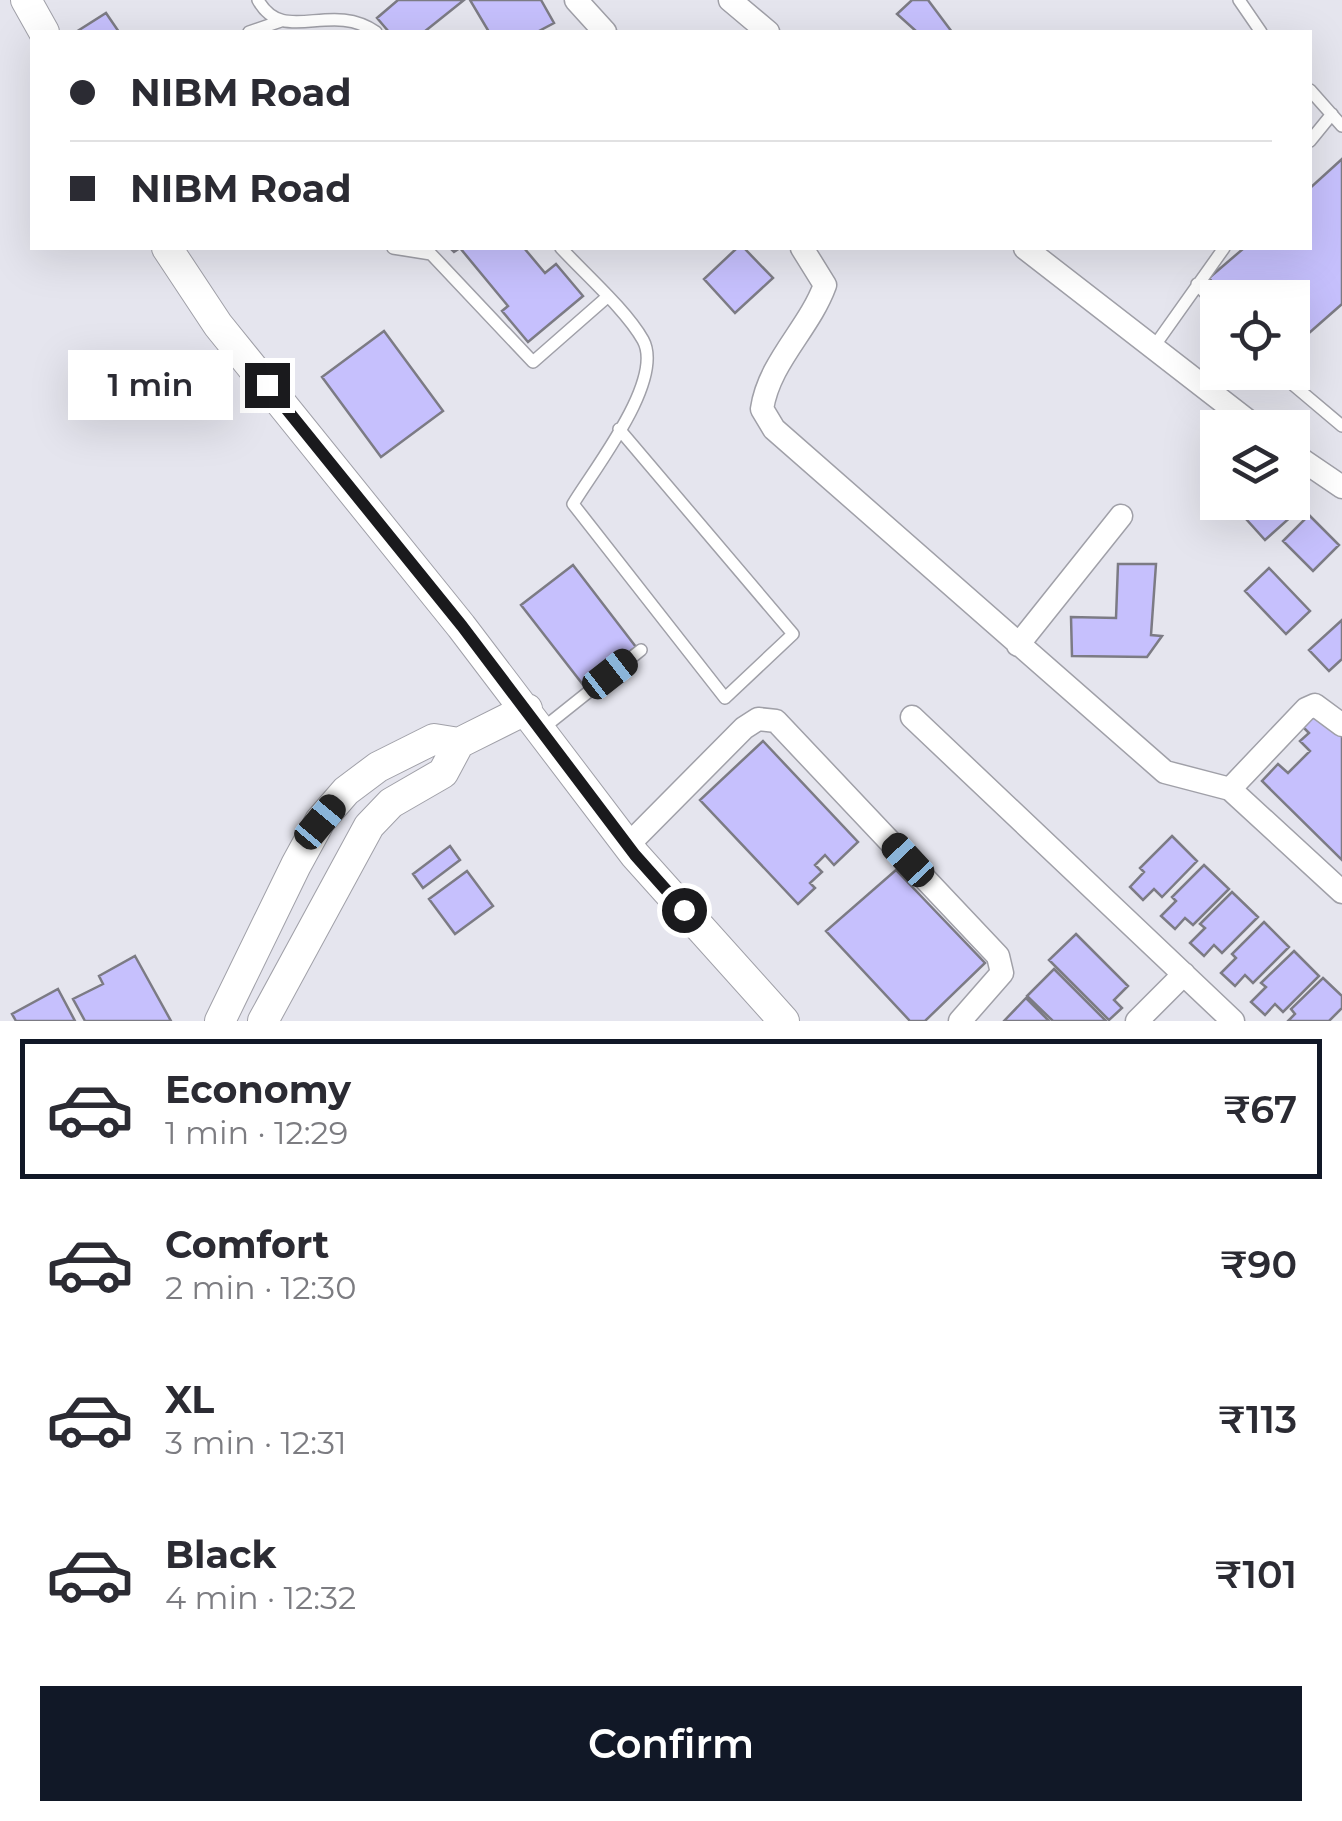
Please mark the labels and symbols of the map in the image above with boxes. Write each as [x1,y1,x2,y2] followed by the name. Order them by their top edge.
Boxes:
[67,350,232,420] callout: 1 min
[245,363,290,408] route end
[577,644,643,704] car
[289,789,351,855] car
[877,828,939,892] car
[662,888,707,933] route start

